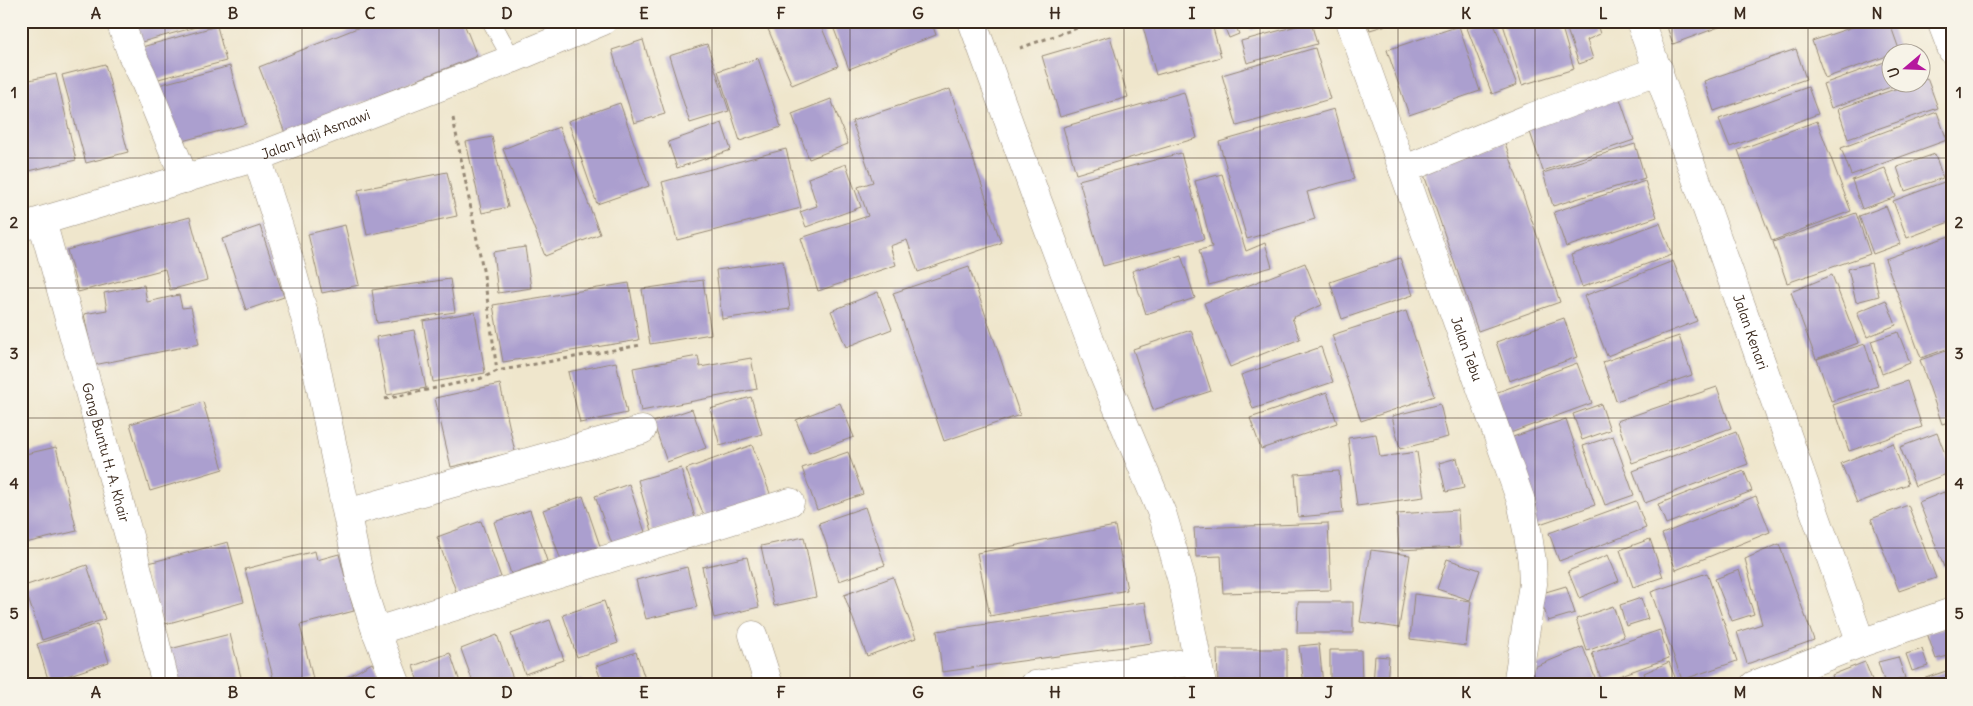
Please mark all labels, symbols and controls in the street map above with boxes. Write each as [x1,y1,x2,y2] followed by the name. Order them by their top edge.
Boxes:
[91,3,101,23] text: A
[228,3,239,23] text: B
[365,3,376,23] text: C
[501,3,513,23] text: D
[639,3,649,23] text: E
[776,3,786,23] text: F
[912,3,924,23] text: G
[1049,3,1061,23] text: H
[1189,3,1196,23] text: I
[1325,3,1334,23] text: J
[1461,3,1471,23] text: K
[1599,3,1608,23] text: L
[1734,3,1747,23] text: M
[1871,3,1883,23] text: N
[1880,42,1930,92] north arrow
[1884,65,1904,80] text: U
[11,82,17,102] text: 1
[1956,82,1962,102] text: 1
[259,105,373,164] street label: Jalan Haji Asmawi
[10,212,19,232] text: 2
[1955,212,1964,232] text: 2
[1729,292,1772,372] street label: Jalan Kenari
[1447,314,1487,384] street label: Jalan Tebu
[9,343,19,363] text: 3
[1954,343,1964,363] text: 3
[78,381,134,524] street label: Gang Buntu H. A. Khair
[9,473,19,493] text: 4
[1954,473,1964,493] text: 4
[9,603,19,623] text: 5
[1954,603,1964,623] text: 5
[91,682,101,702] text: A
[228,682,239,702] text: B
[365,682,376,702] text: C
[501,682,513,702] text: D
[639,682,649,702] text: E
[776,682,786,702] text: F
[912,682,924,702] text: G
[1049,682,1061,702] text: H
[1189,682,1196,702] text: I
[1325,682,1334,702] text: J
[1461,682,1471,702] text: K
[1599,682,1608,702] text: L
[1734,682,1747,702] text: M
[1871,682,1883,702] text: N

